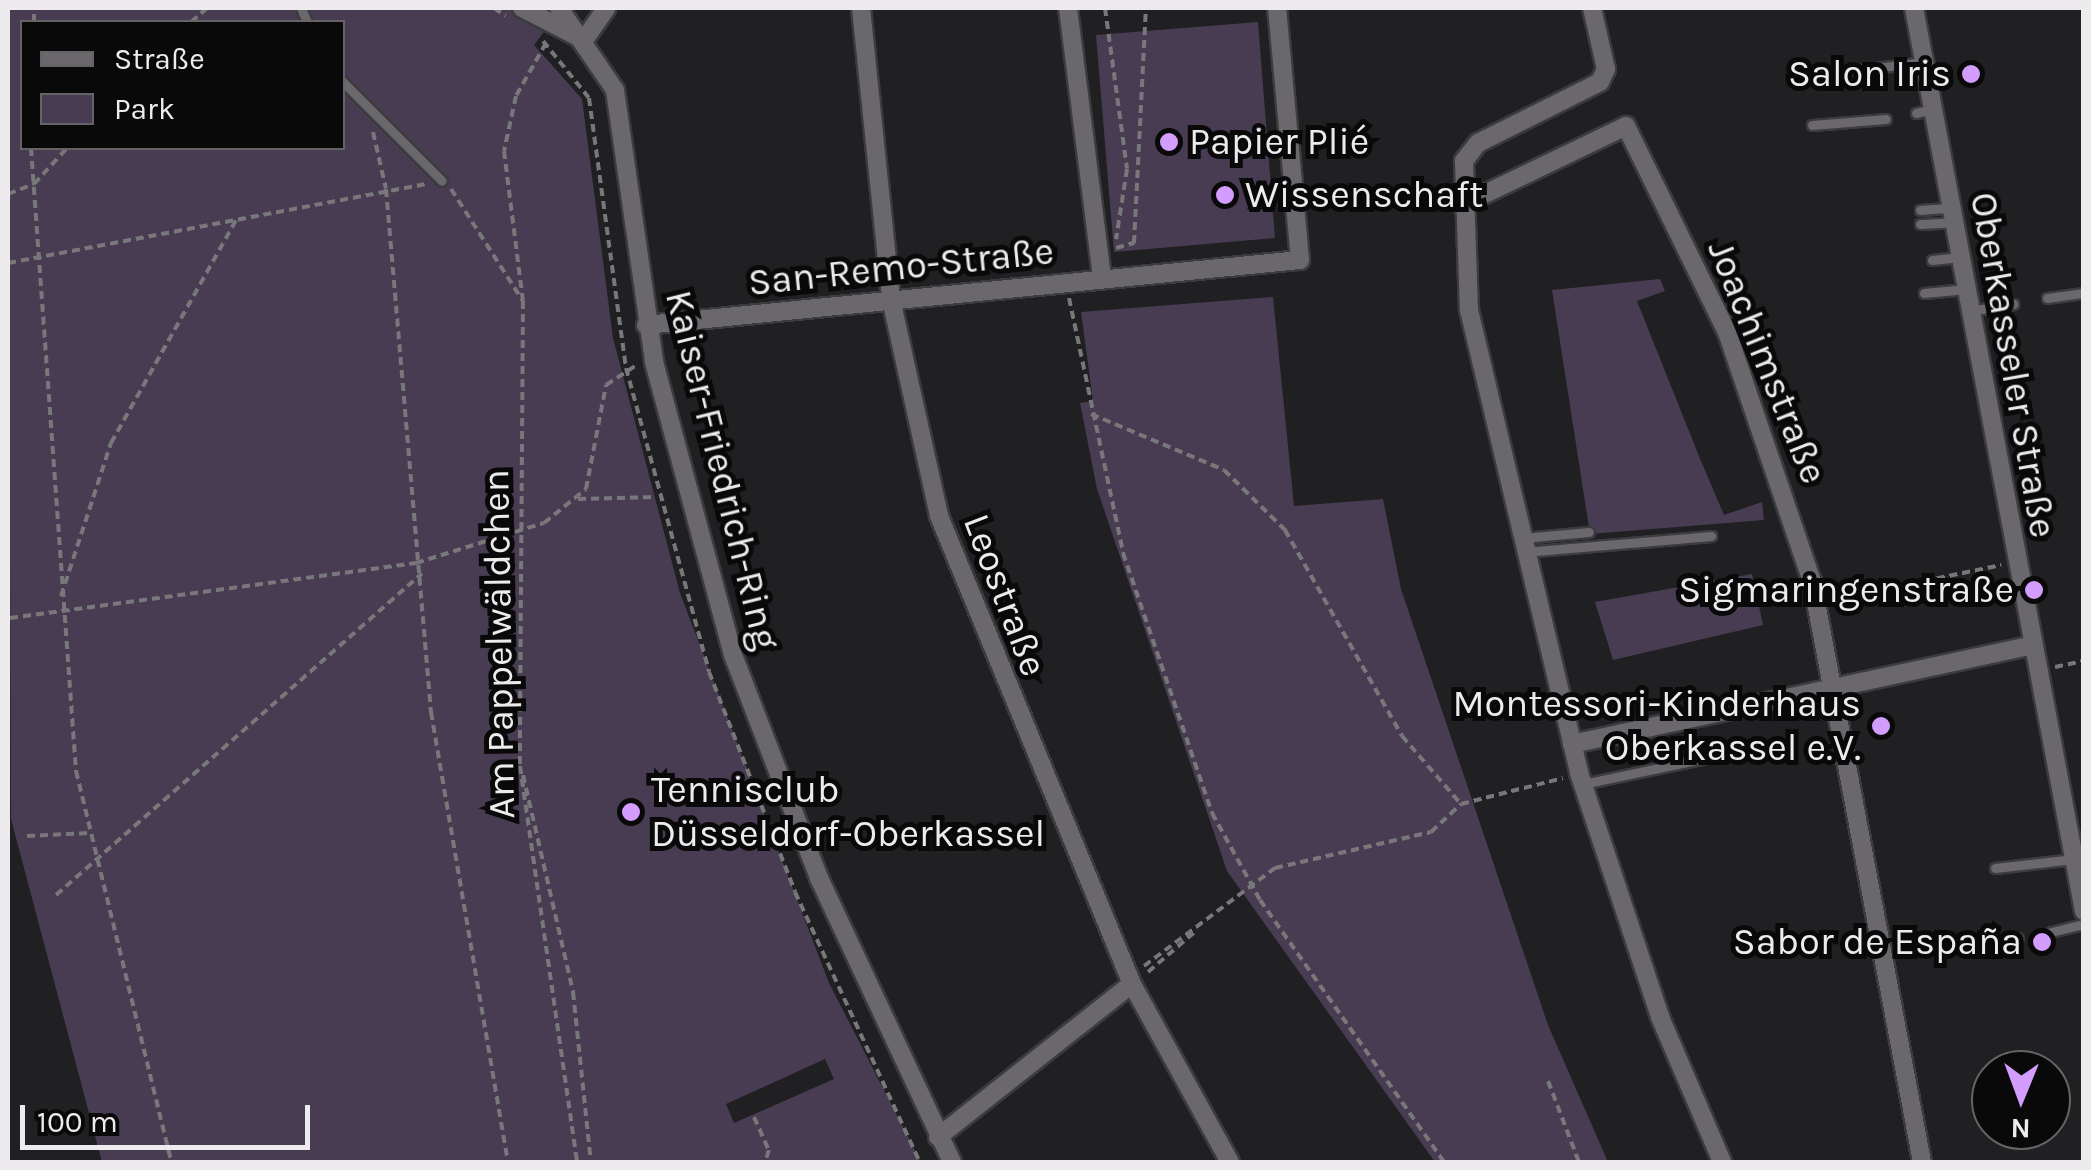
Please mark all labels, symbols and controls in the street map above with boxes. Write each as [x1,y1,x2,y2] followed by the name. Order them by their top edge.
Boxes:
[20,20,345,150] legend
[114,41,205,77] text: Straße
[1788,51,1951,97] place label: Salon Iris
[1960,63,1982,85] marker: Salon Iris
[114,91,175,127] text: Park
[1189,119,1369,165] place label: Papier Plié
[1158,131,1180,153] marker: Papier Plié
[1245,172,1483,218] place label: Wissenschaft
[1214,184,1236,206] marker: Wissenschaft
[1960,189,2066,541] street label: Oberkasseler Straße
[746,228,1056,306] street label: San-Remo-Straße
[1698,234,1836,490] street label: Joachimstraße
[655,286,789,654] street label: Kaiser-Friedrich-Ring
[473,469,525,819] street label: Am Pappelwäldchen
[953,508,1057,682] street label: Leostraße
[1678,567,2014,613] place label: Sigmaringenstraße
[2023,579,2045,601] marker: Sigmaringenstraße
[1452,681,1861,771] place label: Montessori-Kinderhaus Oberkassel e.V.
[1870,715,1892,737] marker: Montessori-Kinderhaus Oberkassel e.V.
[651,767,1045,856] place label: Tennisclub Düsseldorf-Oberkassel
[620,801,642,823] marker: Tennisclub Düsseldorf-Oberkassel
[1733,919,2022,965] place label: Sabor de España
[2031,931,2053,953] marker: Sabor de España
[1971,1050,2071,1150] north arrow
[25,1085,315,1147] scale bar
[37,1104,118,1140] text: 100 m
[2010,1112,2031,1145] text: N

